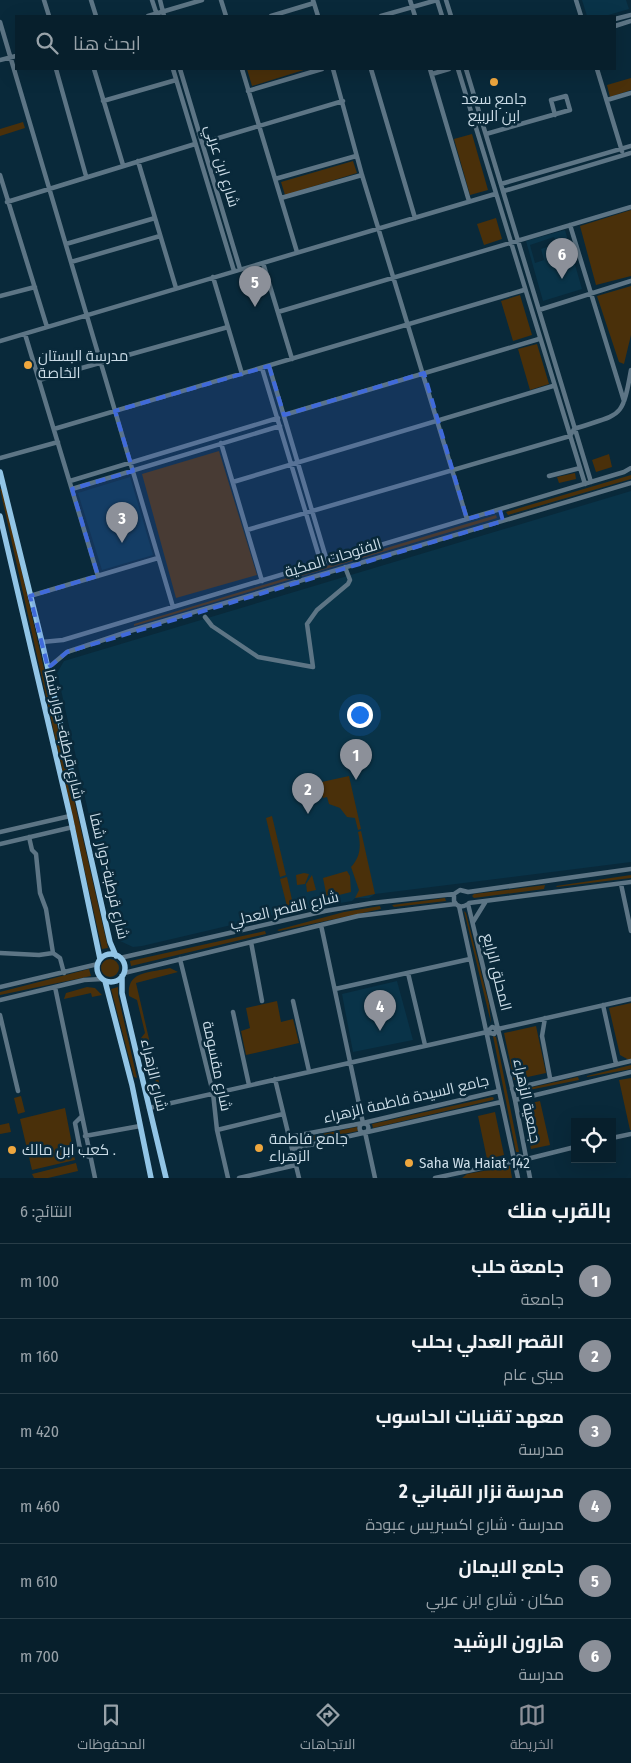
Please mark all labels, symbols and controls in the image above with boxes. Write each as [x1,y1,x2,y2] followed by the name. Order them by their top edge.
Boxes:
[15,15,616,70] search box
[33,29,61,57] icon: search
[73,32,141,55] text: ابحث هنا
[488,76,500,88] marker: جامع سعد ابن الربيع
[461,90,527,127] place label: جامع سعد ابن الربيع
[198,123,243,210] street label: شارع ابن عربي
[546,238,578,279] pin: 6
[239,266,271,307] pin: 5
[38,347,129,382] place label: مدرسة البستان الخاصة
[22,359,34,371] marker: مدرسة البستان الخاصة
[106,502,138,543] pin: 3
[282,535,384,581] street label: الفتوحات المكية
[38,667,88,801] street label: شارع قرطبة- دوار شفا
[347,702,373,728] your location
[340,739,372,780] pin: 1
[292,773,324,814] pin: 2
[84,811,132,941] street label: شارع قرطبة-دوار شفا
[228,888,341,933] street label: شارع القصر العدلي
[477,931,515,1013] street label: المحلق الرابع
[364,990,396,1031] pin: 4
[197,1019,235,1113] street label: شارع مقسومة
[135,1037,171,1113] street label: شارع الزهراء
[509,1057,545,1145] street label: جمعية الزهراء
[321,1071,491,1129] street label: جامع السيدة فاطمة الزهراء
[571,1118,616,1163] map controls
[571,1118,616,1163] button: locate
[269,1130,348,1165] place label: جامع فاطمة الزهراء
[22,1141,116,1160] place label: كعب ابن مالك .
[253,1142,265,1154] marker: جامع فاطمة الزهراء
[6,1144,18,1156] marker: كعب ابن مالك .
[419,1154,530,1172] place label: Saha Wa Haiat 142
[403,1157,415,1169] marker: Saha Wa Haiat 142
[508,1198,611,1224] text: بالقرب منك
[20,1202,72,1221] text: النتائج: 6
[471,1255,564,1278] text: جامعة حلب
[20,1272,59,1291] text: 100 m
[592,1272,598,1291] text: 1
[521,1290,564,1309] text: جامعة
[411,1330,564,1353] text: القصر العدلي بحلب
[20,1347,59,1366] text: 160 m
[591,1347,599,1366] text: 2
[503,1365,564,1384] text: مبنى عام
[376,1405,564,1428] text: معهد تقنيات الحاسوب
[20,1422,59,1441] text: 420 m
[591,1422,599,1441] text: 3
[518,1440,564,1459] text: مدرسة
[399,1480,564,1503] text: مدرسة نزار القباني 2
[20,1497,60,1516] text: 460 m
[591,1497,599,1516] text: 4
[365,1515,564,1534] text: مدرسة · شارع اكسبريس عبودة
[459,1555,564,1578] text: جامع الايمان
[20,1572,58,1591] text: 610 m
[591,1572,599,1591] text: 5
[426,1590,564,1609] text: مكان · شارع ابن عربي
[453,1630,564,1653] text: هارون الرشيد
[20,1647,59,1666] text: 700 m
[591,1647,599,1666] text: 6
[518,1665,564,1684] text: مدرسة
[77,1701,145,1757] tab: المحفوظات
[300,1701,355,1757] tab: الاتجاهات
[510,1701,554,1757] tab: الخريطة

